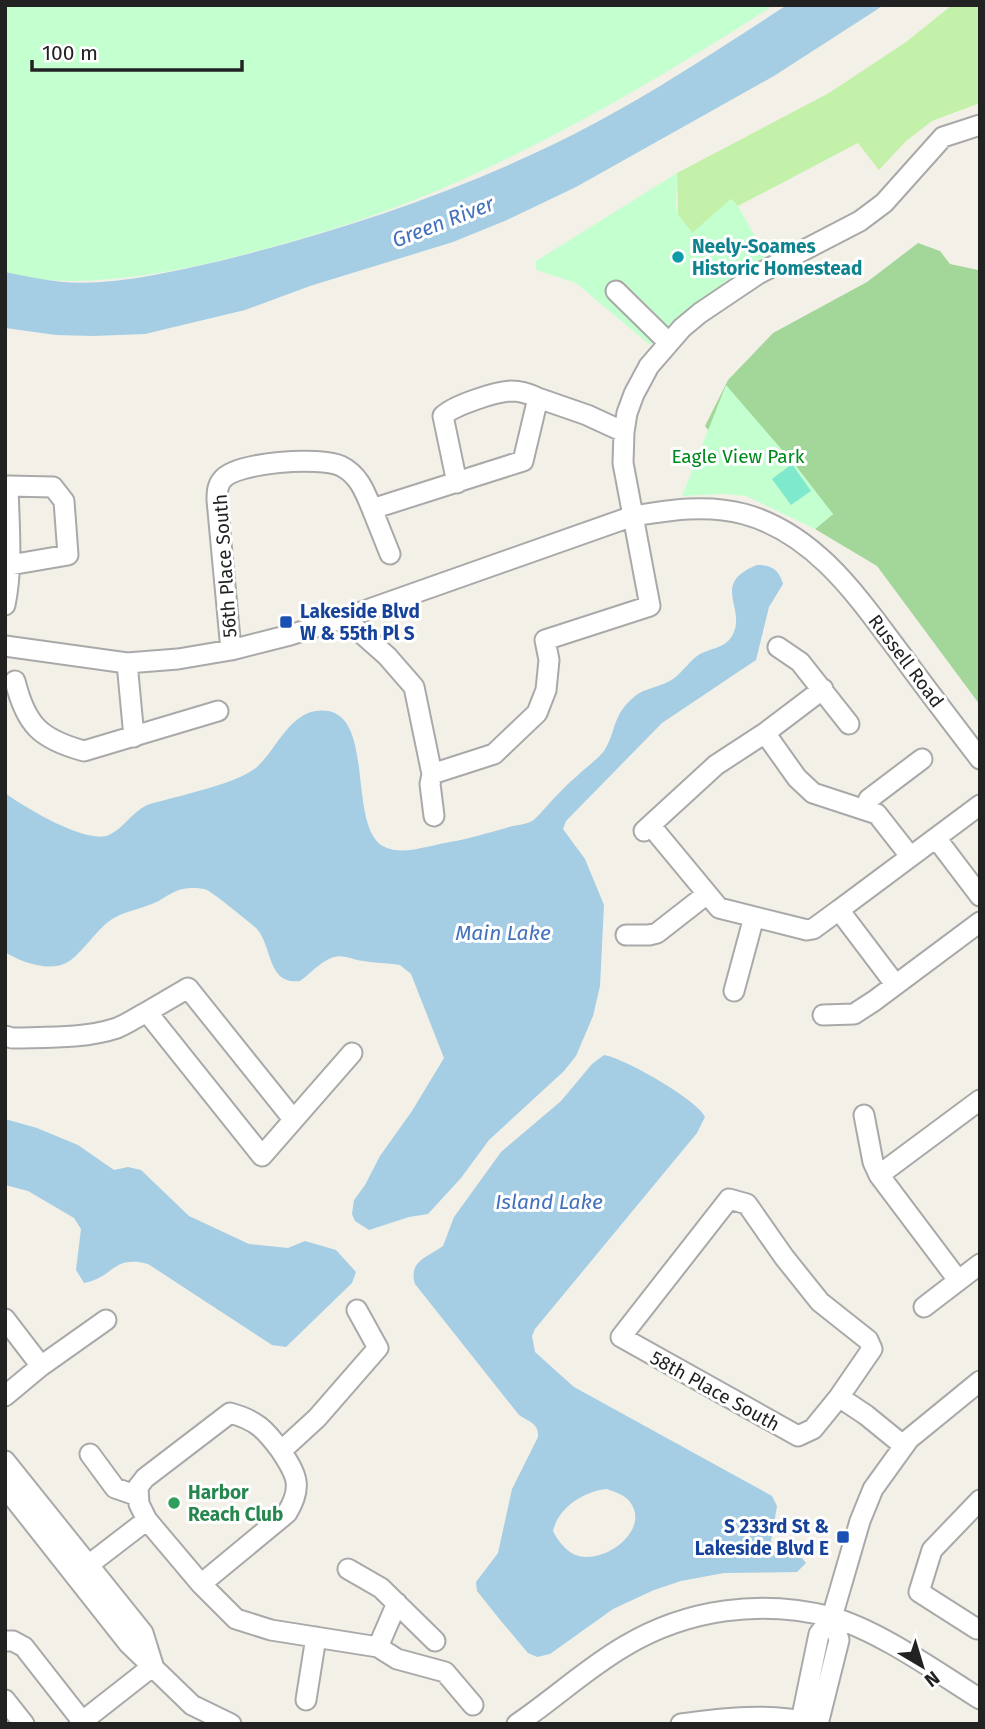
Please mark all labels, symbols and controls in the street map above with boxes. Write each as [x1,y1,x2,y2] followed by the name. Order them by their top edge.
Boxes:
[32,28,242,72] scale bar
[42,40,98,66] text: 100 m
[388,190,499,253] water label: Green River
[692,235,862,280] place label: Neely-Soames Historic Homestead
[670,249,686,265] marker: Neely-Soames Historic Homestead
[671,445,805,468] park label: Eagle View Park
[209,493,241,639] street label: 56th Place South
[300,600,420,645] place label: Lakeside Blvd W & 55th Pl S
[864,610,948,712] street label: Russell Road
[278,614,294,630] marker: Lakeside Blvd W & 55th Pl S
[455,920,551,946] water label: Main Lake
[495,1189,603,1215] water label: Island Lake
[646,1346,784,1436] street label: 58th Place South
[188,1481,283,1526] place label: Harbor Reach Club
[166,1495,182,1511] marker: Harbor Reach Club
[695,1515,830,1560] place label: S 233rd St & Lakeside Blvd E
[835,1529,851,1545] marker: S 233rd St & Lakeside Blvd E
[887,1631,957,1701] north arrow
[920,1666,944,1692] text: N

